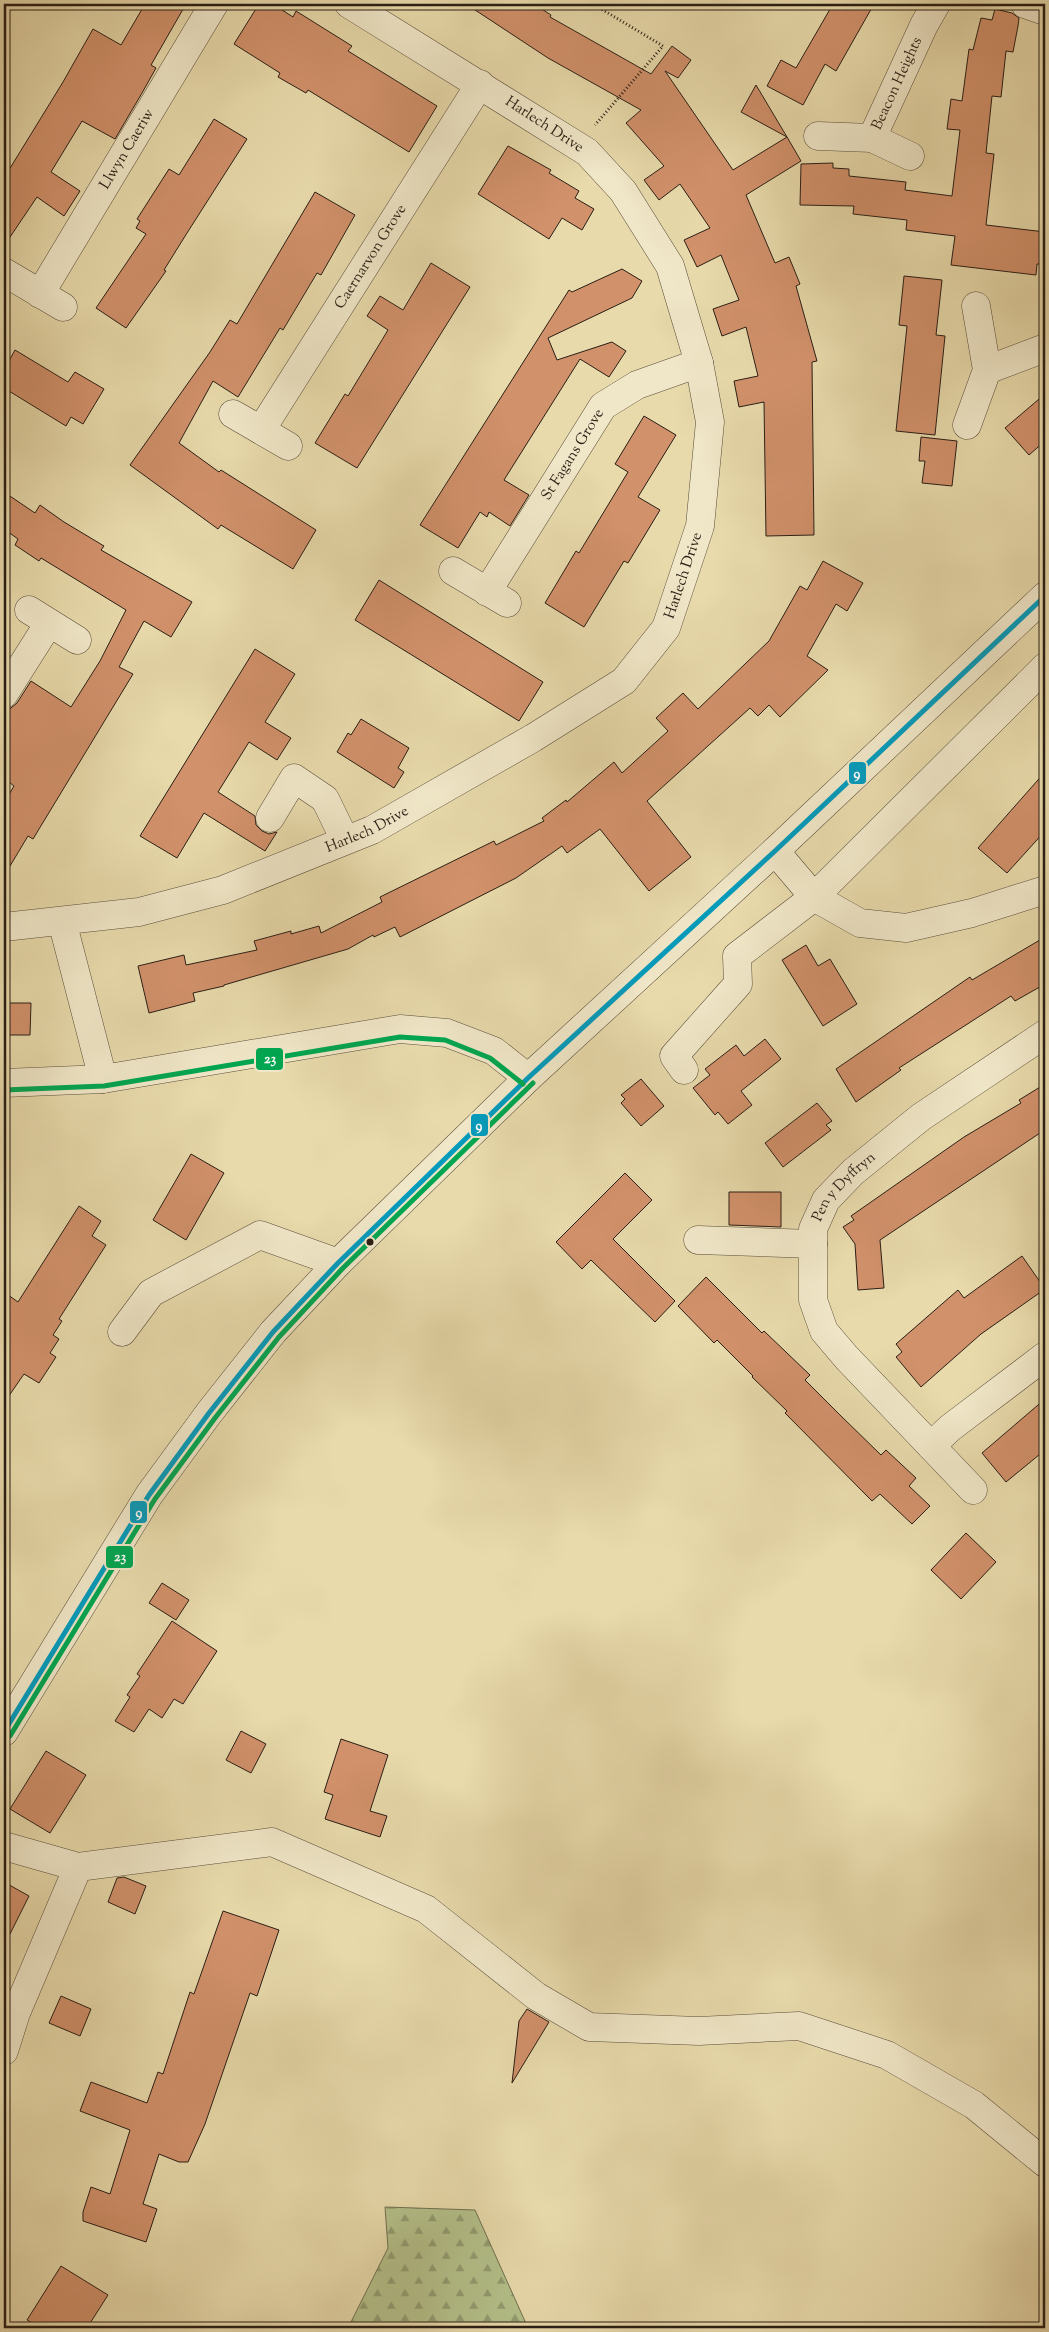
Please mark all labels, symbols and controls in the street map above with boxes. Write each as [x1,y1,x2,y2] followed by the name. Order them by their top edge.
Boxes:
[867,33,928,133] street label: Beacon Heights
[501,92,587,158] street label: Harlech Drive
[95,105,159,193] street label: Llwyn Caeriw
[330,200,412,313] street label: Caernarvon Grove
[536,405,609,504] street label: St Fagans Grove
[659,530,708,622] street label: Harlech Drive
[848,761,867,785] line badge: 9
[854,765,861,785] text: 9
[322,801,413,858] street label: Harlech Drive
[255,1047,284,1071] line badge: 23
[264,1050,276,1070] text: 23
[470,1113,489,1137] line badge: 9
[476,1117,483,1137] text: 9
[807,1147,880,1225] street label: Pen y Dyffryn
[365,1237,375,1247] unlabelled marker
[129,1500,148,1524] line badge: 9
[136,1504,143,1524] text: 9
[105,1545,134,1569] line badge: 23
[114,1548,126,1568] text: 23

